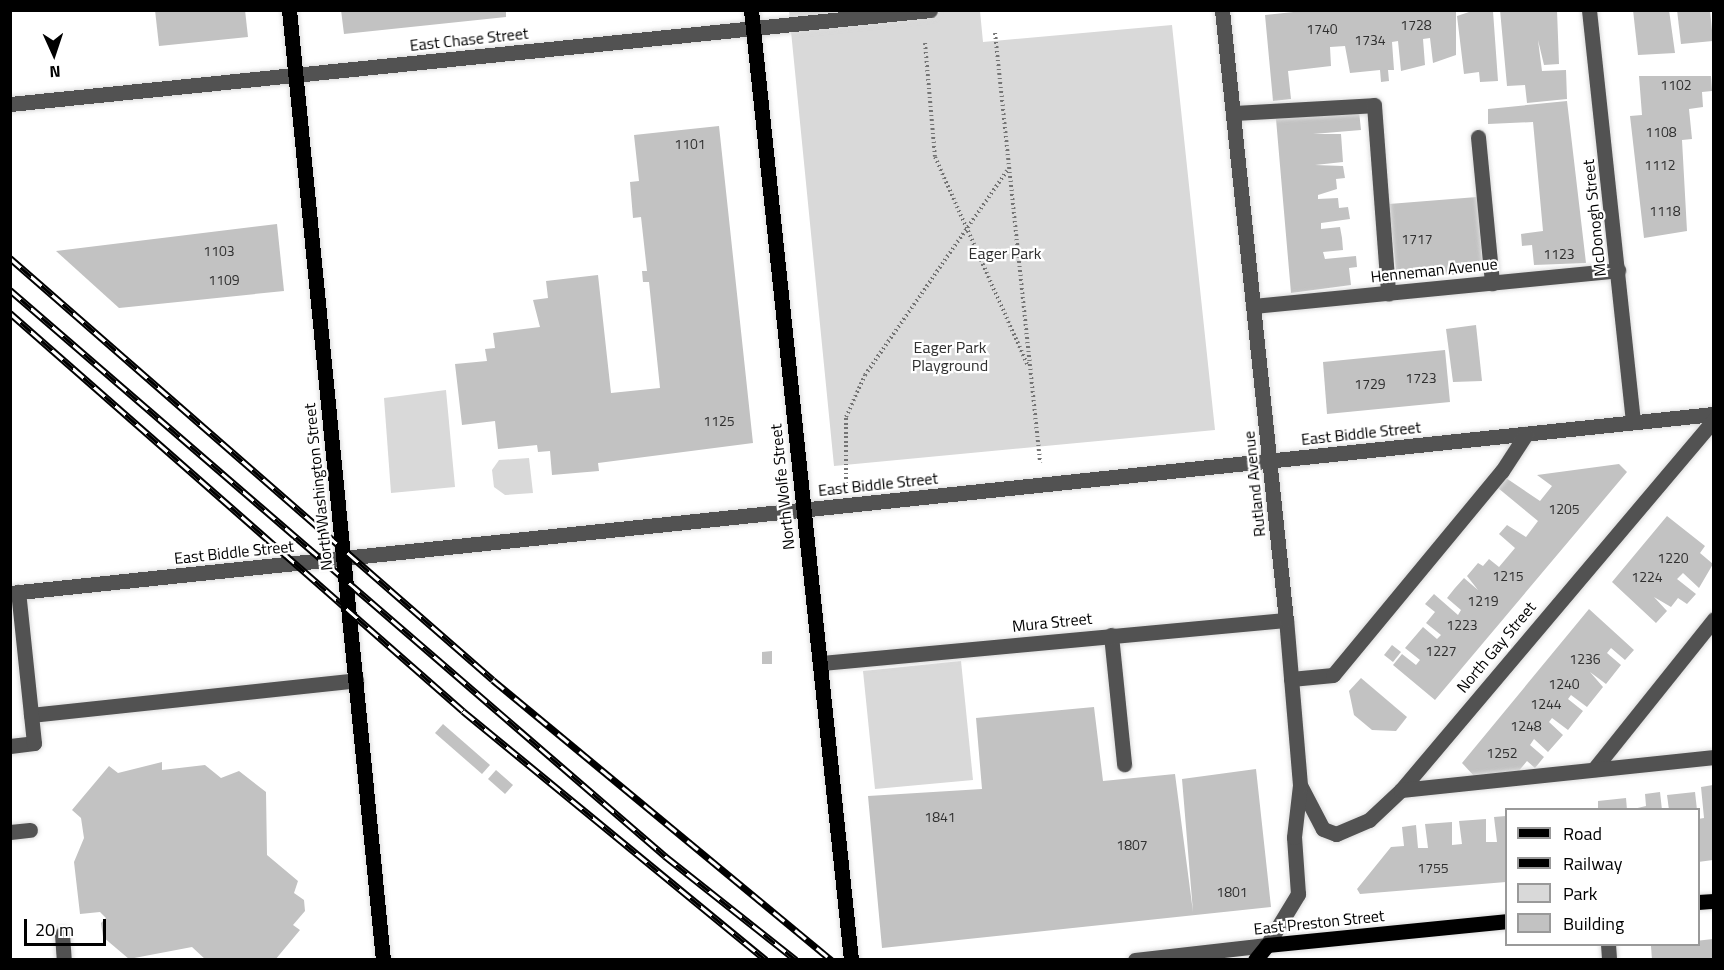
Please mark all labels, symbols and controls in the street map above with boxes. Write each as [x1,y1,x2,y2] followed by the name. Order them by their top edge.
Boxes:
[1400,17,1432,33] house number: 1728
[1306,21,1338,37] house number: 1740
[409,23,529,55] street label: East Chase Street
[24,24,84,84] north arrow
[1354,32,1386,48] house number: 1734
[49,60,61,84] text: N
[1660,77,1692,93] house number: 1102
[1645,124,1677,140] house number: 1108
[674,136,706,152] house number: 1101
[1644,157,1676,173] house number: 1112
[1578,158,1610,278] street label: McDonogh Street
[1649,203,1681,219] house number: 1118
[1401,231,1433,247] house number: 1717
[203,243,235,259] house number: 1103
[969,243,1041,263] park label: Eager Park
[1543,246,1575,262] house number: 1123
[1370,254,1498,286] street label: Henneman Avenue
[208,272,240,288] house number: 1109
[912,337,988,375] park label: Eager Park Playground
[1405,370,1437,386] house number: 1723
[1354,376,1386,392] house number: 1729
[300,402,336,572] street label: North Washington Street
[703,413,735,429] house number: 1125
[1300,417,1422,449] street label: East Biddle Street
[766,423,798,551] street label: North Wolfe Street
[1239,430,1269,538] street label: Rutland Avenue
[817,468,939,500] street label: East Biddle Street
[1548,501,1580,517] house number: 1205
[173,536,295,568] street label: East Biddle Street
[1657,550,1689,566] house number: 1220
[1492,568,1524,584] house number: 1215
[1631,569,1663,585] house number: 1224
[1467,593,1499,609] house number: 1219
[1452,598,1540,696] street label: North Gay Street
[1011,608,1093,636] street label: Mura Street
[1446,617,1478,633] house number: 1223
[1425,643,1457,659] house number: 1227
[1569,651,1601,667] house number: 1236
[1548,676,1580,692] house number: 1240
[1530,696,1562,712] house number: 1244
[1510,718,1542,734] house number: 1248
[1486,745,1518,761] house number: 1252
[1505,808,1700,946] legend
[924,809,956,825] house number: 1841
[1563,820,1602,847] text: Road
[1116,837,1148,853] house number: 1807
[1563,850,1622,877] text: Railway
[1417,860,1449,876] house number: 1755
[1563,880,1597,907] text: Park
[1216,884,1248,900] house number: 1801
[1253,906,1385,938] street label: East Preston Street
[27,907,110,945] scale bar
[1563,910,1624,937] text: Building
[35,916,74,943] text: 20 m

